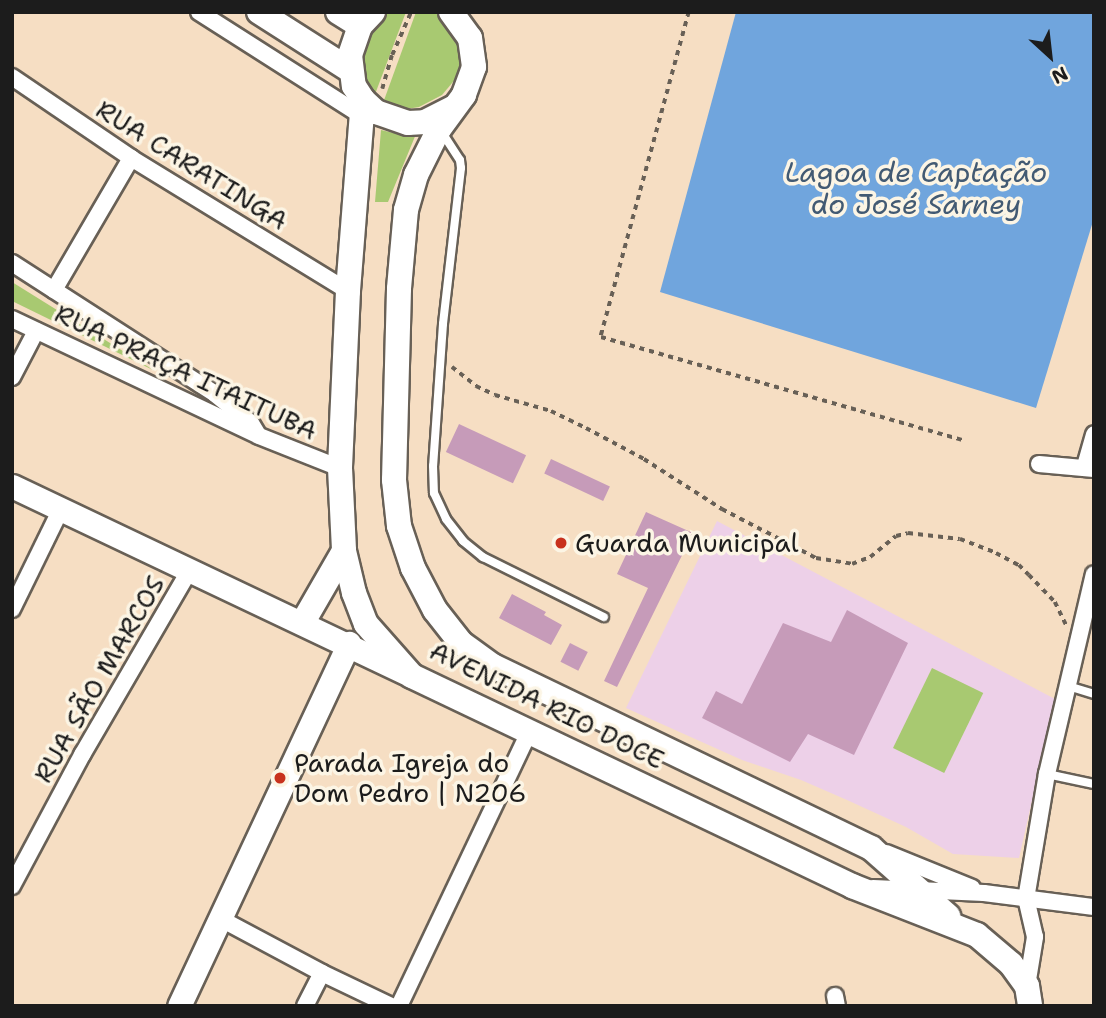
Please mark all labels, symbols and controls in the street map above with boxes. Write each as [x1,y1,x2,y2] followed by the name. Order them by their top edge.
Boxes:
[1015,21,1085,91] north arrow
[1047,61,1072,90] text: N
[90,93,294,237] street label: RUA CARATINGA
[785,155,1047,221] water label: Lagoa de Captação do José Sarney
[50,298,322,446] street label: RUA PRAÇA ITAITUBA
[575,527,798,559] place label: Guarda Municipal
[553,535,569,551] marker: Guarda Municipal
[27,570,171,788] street label: RUA SÃO MARCOS
[425,635,669,775] street label: AVENIDA RIO DOCE
[294,747,526,808] place label: Parada Igreja do Dom Pedro | N206
[272,770,288,786] marker: Parada Igreja do Dom Pedro | N206

